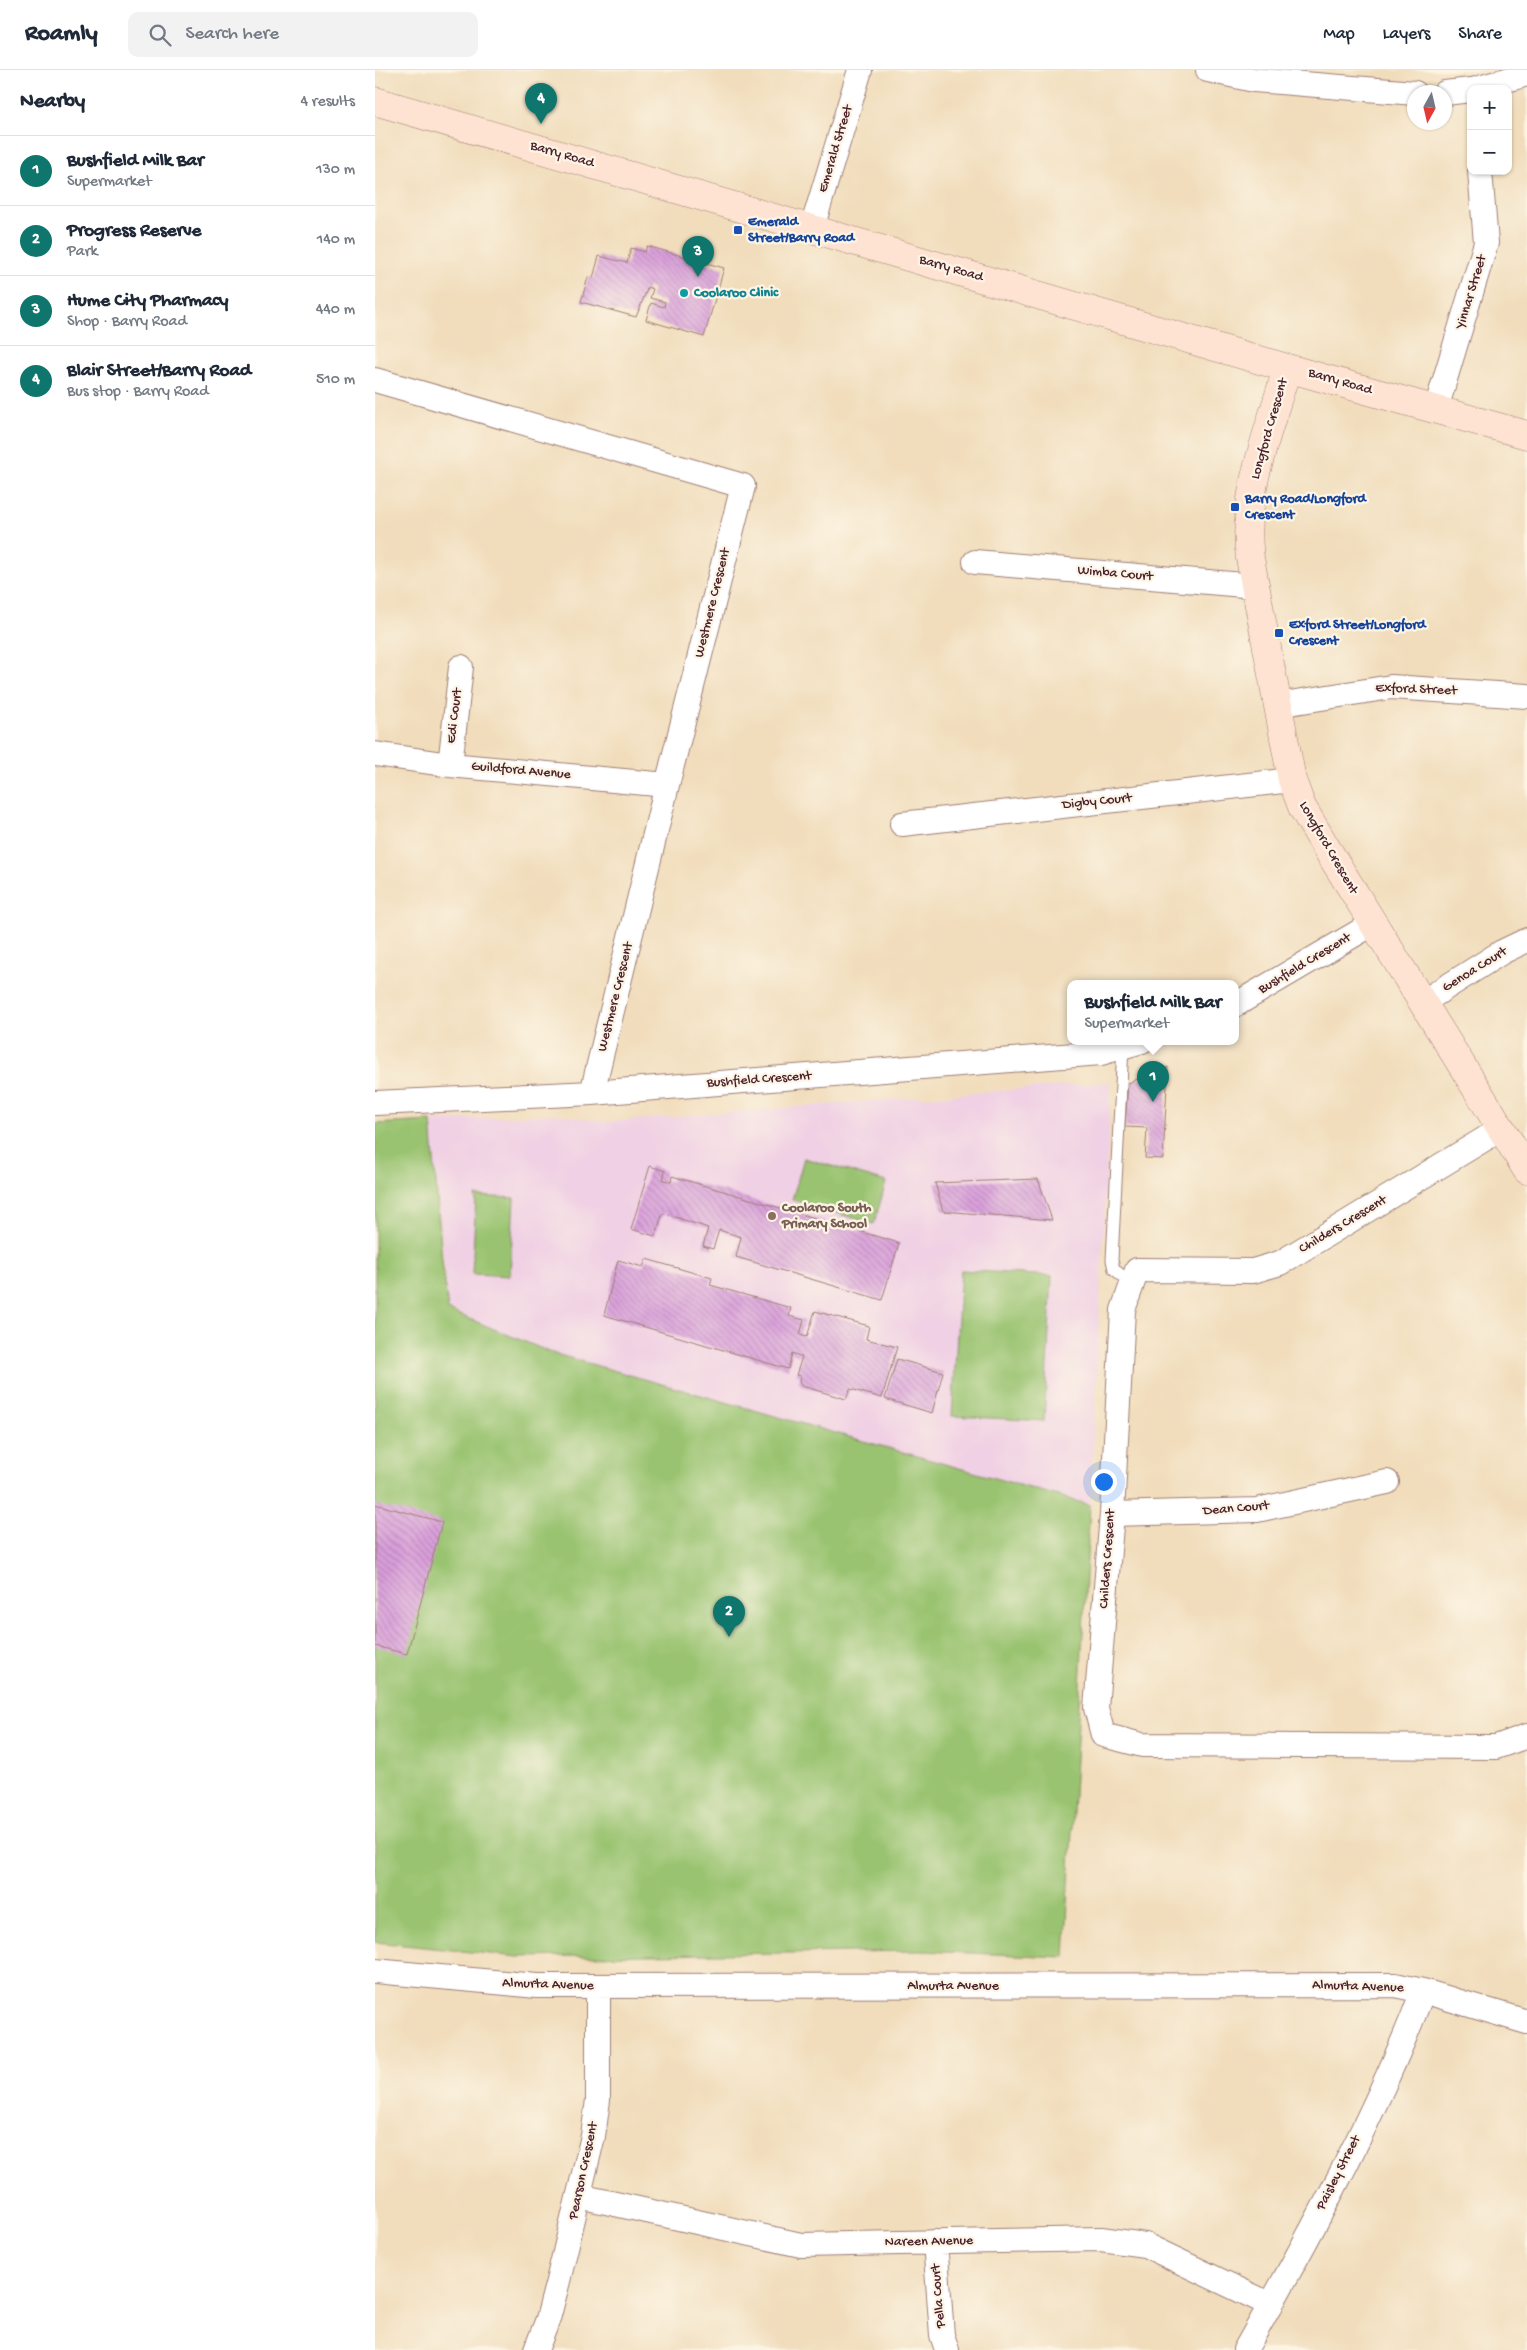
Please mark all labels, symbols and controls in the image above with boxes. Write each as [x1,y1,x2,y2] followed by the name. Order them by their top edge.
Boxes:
[128,12,478,57] search box
[25,20,98,49] text: Roamly
[146,21,174,49] icon: search
[186,23,279,46] text: Search here
[1323,24,1355,45] text: Map
[1383,24,1430,45] text: Layers
[1458,24,1502,45] text: Share
[525,83,557,124] pin: 4
[1407,85,1452,130] north arrow
[1467,85,1512,175] map controls
[1467,85,1512,130] button: +
[20,90,85,115] text: Nearby
[300,93,355,112] text: 4 results
[815,102,858,195] street label: Emerald Street
[1467,130,1512,175] button: −
[527,138,598,173] street label: Barry Road
[67,150,204,173] text: Bushfield Milk Bar
[33,161,39,180] text: 1
[316,161,355,180] text: 130 m
[67,173,152,192] text: Supermarket
[748,214,856,247] place label: Emerald Street/Barry Road
[67,220,201,243] text: Progress Reserve
[732,224,744,236] marker: Emerald Street/Barry Road
[32,231,40,250] text: 2
[317,231,355,250] text: 140 m
[682,236,714,277] pin: 3
[67,243,98,262] text: Park
[916,252,987,287] street label: Barry Road
[1452,252,1492,333] street label: Yinnar Street
[693,285,779,302] place label: Coolaroo Clinic
[678,287,690,299] marker: Coolaroo Clinic
[67,290,228,313] text: Hume City Pharmacy
[32,301,40,320] text: 3
[316,301,355,320] text: 440 m
[67,313,187,332] text: Shop · Barry Road
[67,360,251,383] text: Blair Street/Barry Road
[1305,365,1376,400] street label: Barry Road
[32,371,40,390] text: 4
[316,371,355,390] text: 510 m
[1247,375,1293,481] street label: Longford Crescent
[67,383,209,402] text: Bus stop · Barry Road
[1244,491,1368,524] place label: Barry Road/Longford Crescent
[1229,501,1241,513] marker: Barry Road/Longford Crescent
[691,545,735,659] street label: Westmere Crescent
[1077,562,1155,586] street label: Wimba Court
[1288,617,1427,650] place label: Exford Street/Longford Crescent
[1273,627,1285,639] marker: Exford Street/Longford Crescent
[1375,680,1458,700] street label: Exford Street
[443,686,467,745] street label: Edi Court
[471,758,572,784] street label: Guildford Avenue
[1060,790,1134,814] street label: Digby Court
[1295,799,1362,899] street label: Longford Crescent
[1255,929,1355,999] street label: Bushfield Crescent
[594,939,638,1053] street label: Westmere Crescent
[1439,943,1512,997] street label: Genoa Court
[1067,980,1239,1045] popup
[1085,992,1221,1015] text: Bushfield Milk Bar
[1085,1015,1169,1034] text: Supermarket
[1137,1061,1169,1102] pin: 1
[705,1068,813,1092] street label: Bushfield Crescent
[1296,1191,1391,1258] street label: Childers Crescent
[781,1200,872,1233] place label: Coolaroo South Primary School
[766,1210,778,1222] marker: Coolaroo South Primary School
[1091,1469,1117,1495] your location
[1201,1498,1271,1520] street label: Dean Court
[1096,1508,1120,1609] street label: Childers Crescent
[713,1596,745,1637] pin: 2
[502,1975,595,1995] street label: Almurta Avenue
[1312,1977,1405,1997] street label: Almurta Avenue
[907,1978,1000,1995] street label: Almurta Avenue
[565,2119,603,2222] street label: Pearson Crescent
[1312,2132,1366,2214] street label: Paisley Street
[885,2233,974,2251] street label: Nareen Avenue
[928,2262,950,2330] street label: Pella Court

